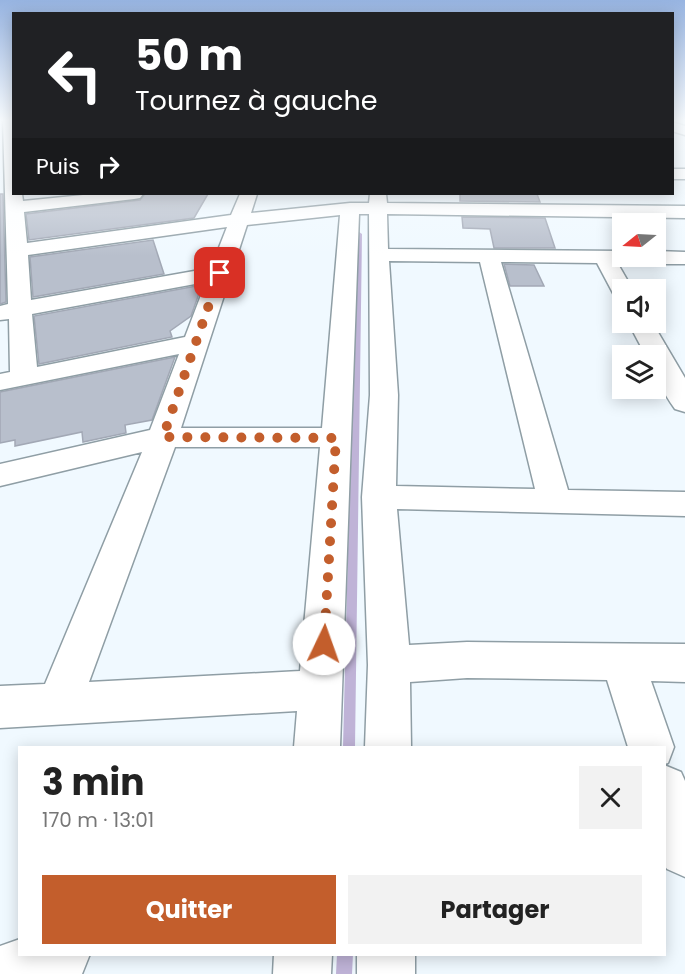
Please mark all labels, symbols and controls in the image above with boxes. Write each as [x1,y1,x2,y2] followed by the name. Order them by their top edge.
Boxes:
[135,26,243,85] text: 50 m
[36,36,114,114] icon: left
[135,82,377,119] text: Tournez à gauche
[92,150,125,183] icon: right
[36,151,80,182] text: Puis
[612,213,666,267] north arrow
[612,213,666,399] map controls
[194,247,245,298] pin
[203,256,236,289] icon: arrive
[612,279,666,333] button: sound
[612,345,666,399] button: layers
[292,612,356,676] position arrow
[42,757,144,808] text: 3 min
[579,766,642,829] button: close
[42,806,154,834] text: 170 m · 13:01
[42,875,336,944] button: Quitter
[348,875,642,944] button: Partager

